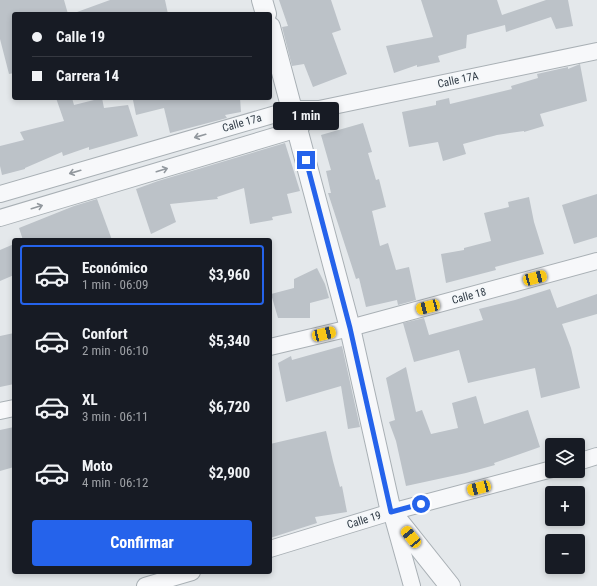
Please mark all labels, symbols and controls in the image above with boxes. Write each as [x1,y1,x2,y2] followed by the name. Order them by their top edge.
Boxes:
[56,28,105,46] text: Calle 19
[56,67,119,85] text: Carrera 14
[436,69,480,91] street label: Calle 17A
[273,102,339,130] callout: 1 min
[292,108,320,123] text: 1 min
[221,111,263,135] street label: Calle 17a
[194,133,207,140] one-way arrow
[297,151,315,169] route end
[155,166,168,173] one-way arrow
[69,169,82,176] one-way arrow
[31,203,44,210] one-way arrow
[34,257,70,293] icon: car
[82,259,148,277] text: Económico
[208,266,250,284] text: $3,960
[522,269,548,287] car
[82,277,148,292] text: 1 min · 06:09
[450,285,488,307] street label: Calle 18
[415,298,441,316] car
[34,323,70,359] icon: car
[82,325,128,343] text: Confort
[311,325,337,343] car
[208,332,250,350] text: $5,340
[82,343,148,358] text: 2 min · 06:10
[34,389,70,425] icon: car
[82,391,98,409] text: XL
[208,398,250,416] text: $6,720
[82,409,148,424] text: 3 min · 06:11
[545,438,585,574] map controls
[545,438,585,478] button: layers
[34,455,70,491] icon: car
[82,457,113,475] text: Moto
[208,464,250,482] text: $2,900
[82,475,148,490] text: 4 min · 06:12
[466,479,492,497] car
[545,486,585,526] button: +
[412,495,430,513] route start
[345,509,383,531] street label: Calle 19
[32,520,252,566] button: Confirmar
[399,524,423,550] car
[545,534,585,574] button: −

